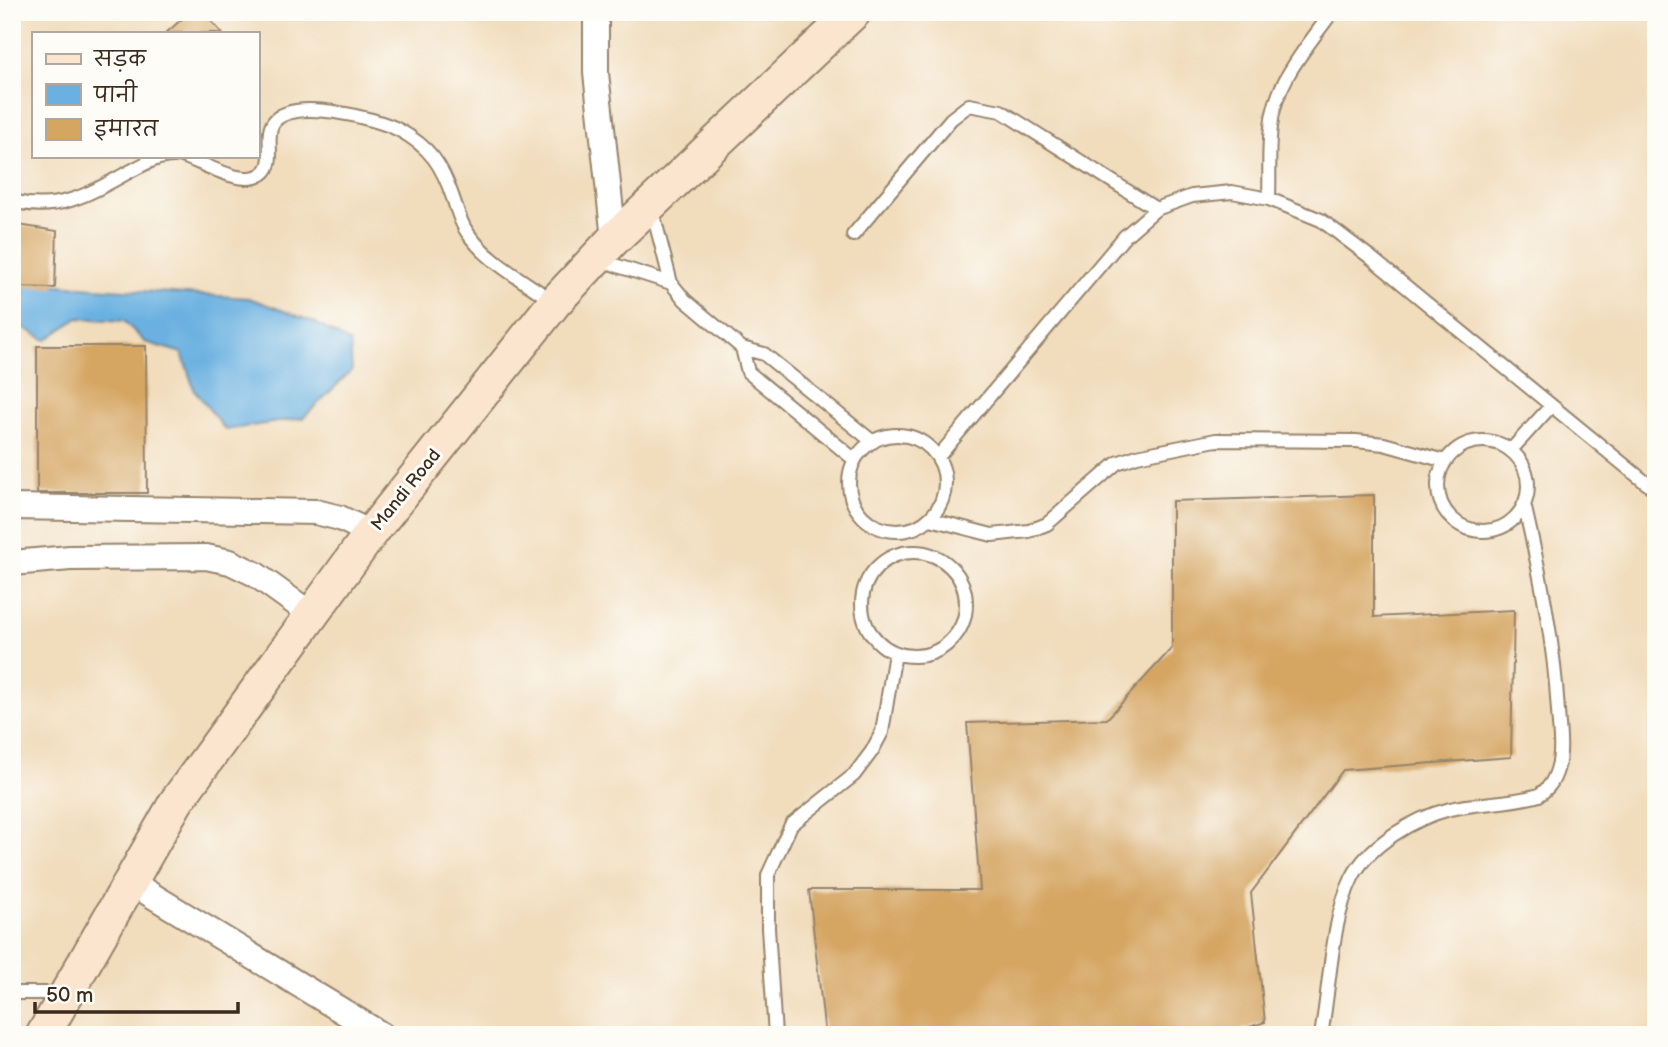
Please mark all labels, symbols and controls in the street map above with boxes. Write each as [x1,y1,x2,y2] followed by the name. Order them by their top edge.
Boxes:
[32,32,259,158] legend
[93,47,147,72] text: सड़क
[93,79,139,108] text: पानी
[94,117,160,142] text: इमारत
[367,445,445,535] street label: Mandi Road
[35,970,238,1014] scale bar
[46,983,93,1008] text: 50 m

